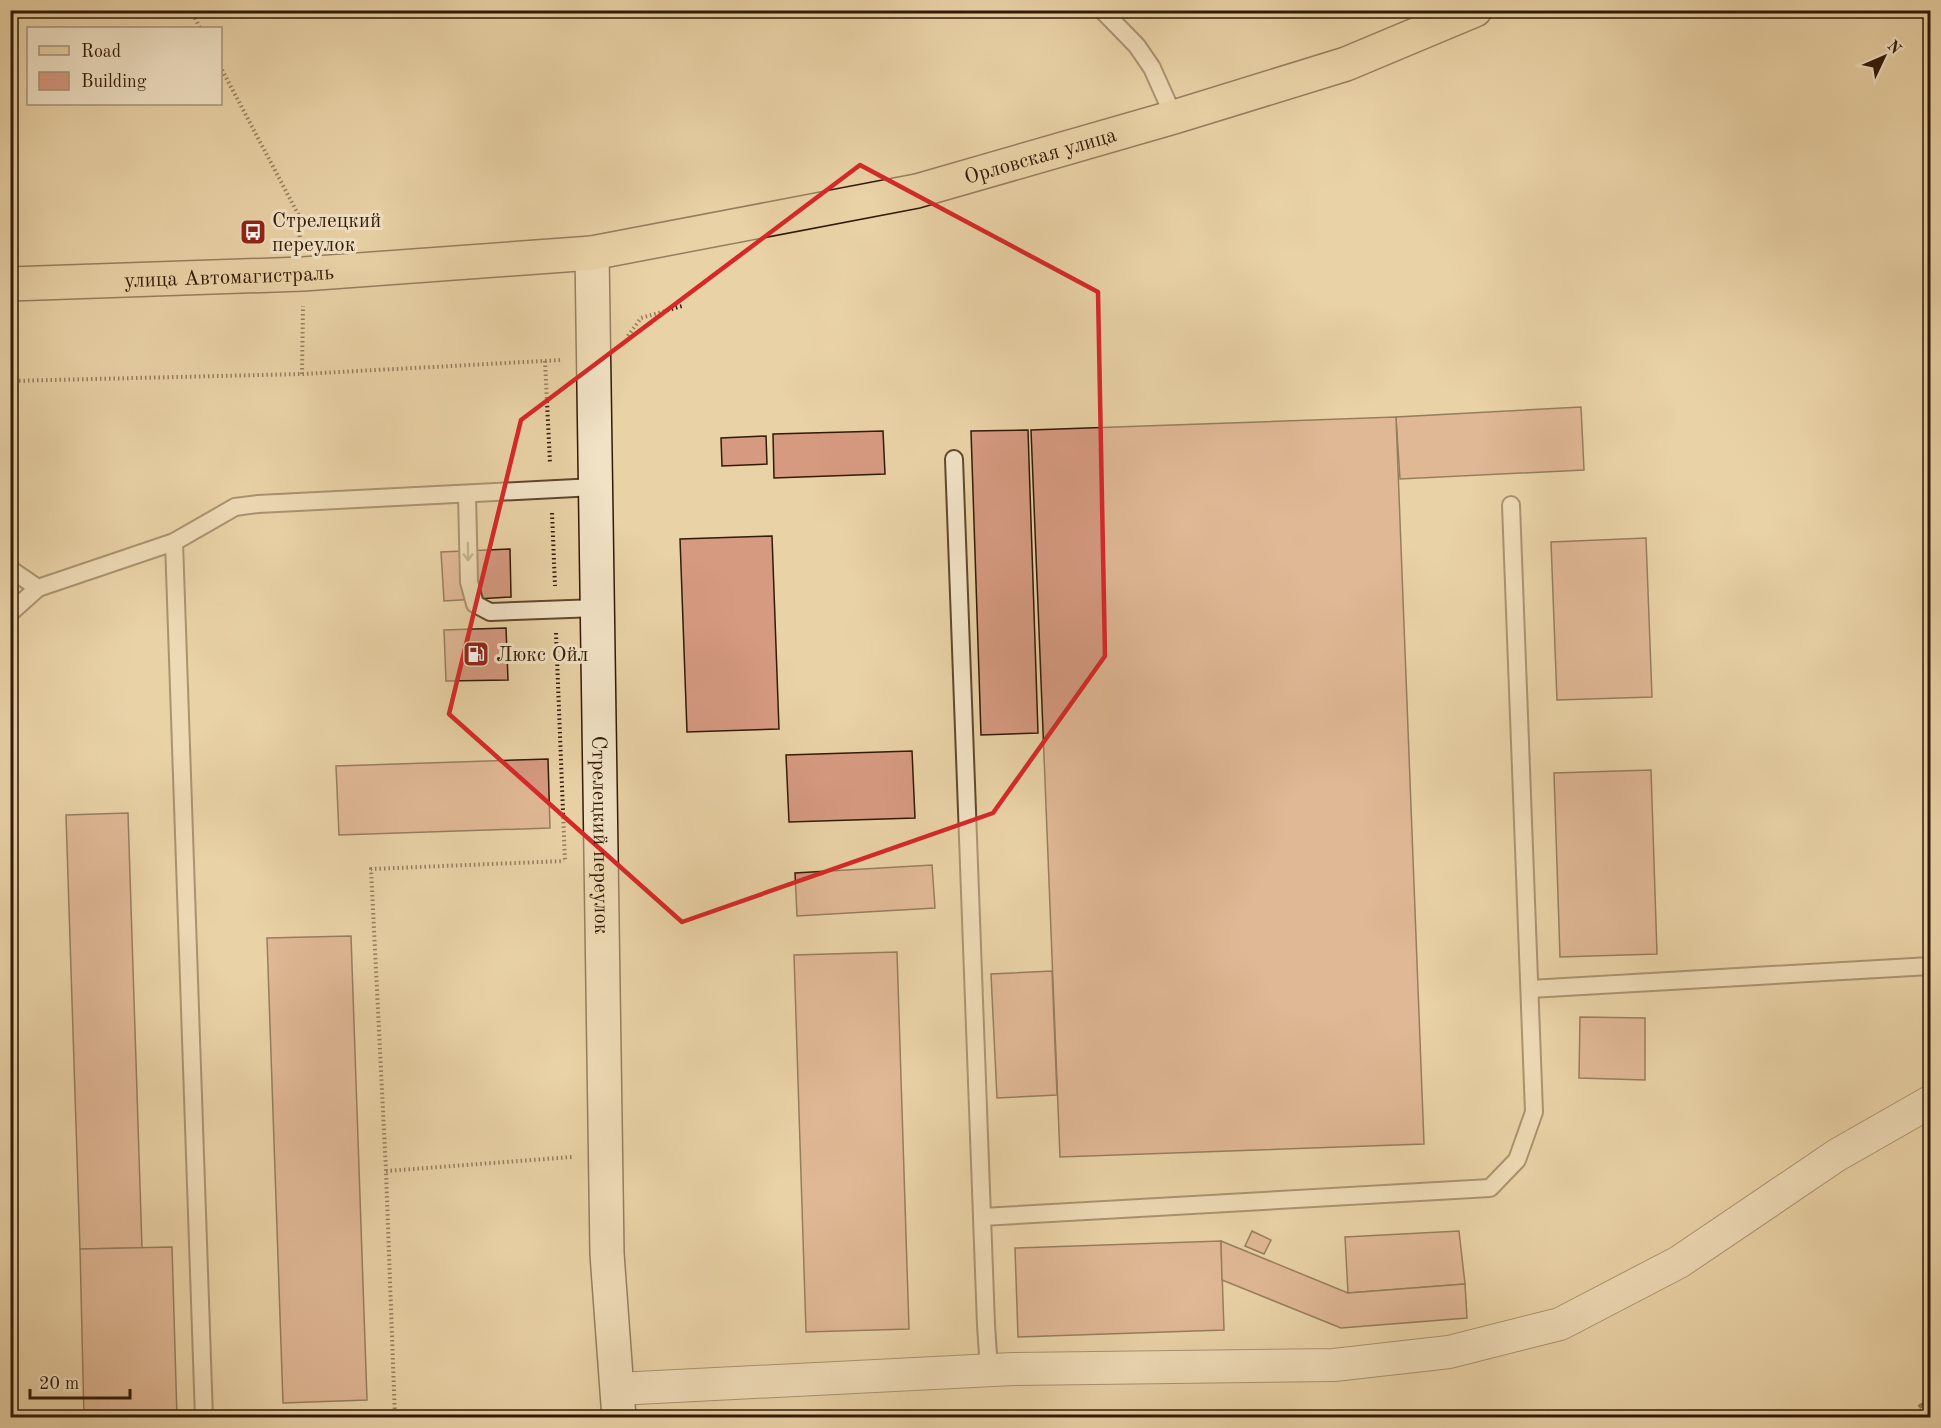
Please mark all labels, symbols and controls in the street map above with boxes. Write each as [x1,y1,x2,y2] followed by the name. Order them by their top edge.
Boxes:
[27,27,222,105] legend
[1854,27,1914,87] north arrow
[1883,38,1904,58] text: N
[81,43,121,61] text: Road
[81,73,147,91] text: Building
[962,125,1119,189] street label: Орловская улица
[272,211,381,256] place label: Стрелецкий переулок
[238,217,268,247] bus stop icon: Стрелецкий переулок
[124,263,335,292] street label: улица Автомагистраль
[462,542,474,562] one-way arrow
[461,639,491,669] fuel station icon: Люкс Ойл
[496,645,588,666] place label: Люкс Ойл
[587,735,611,935] street label: Стрелецкий переулок
[30,1362,130,1400] scale bar
[39,1375,79,1393] text: 20 m

